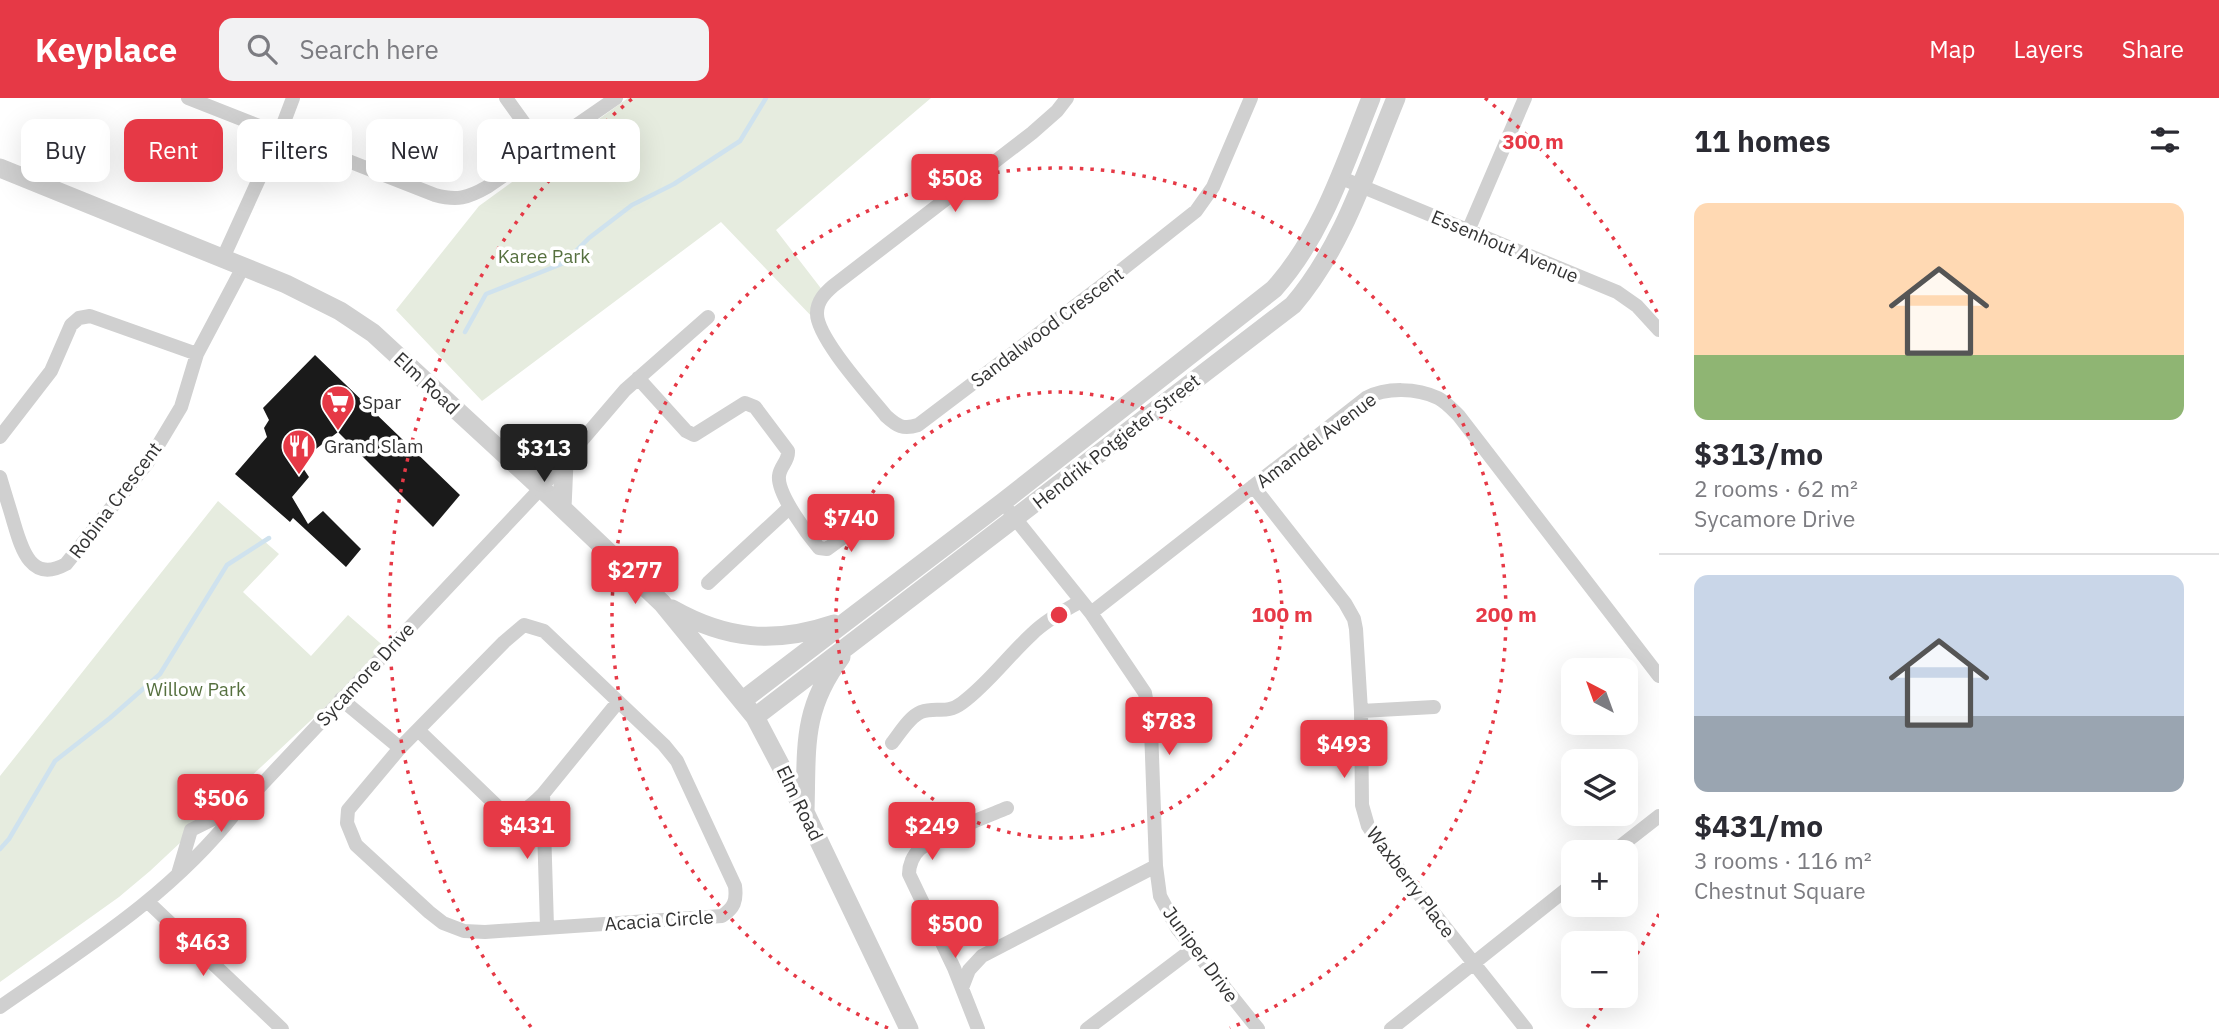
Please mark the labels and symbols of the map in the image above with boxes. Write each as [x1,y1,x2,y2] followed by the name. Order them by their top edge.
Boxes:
[1502,127,1564,155] text: 300 m
[914,155,996,214] pin: $508
[1428,204,1582,288] street label: Essenhout Avenue
[498,244,590,268] park label: Karee Park
[966,262,1128,392] street label: Sandalwood Crescent
[389,347,465,419] street label: Elm Road
[1027,368,1205,514] street label: Hendrik Potgieter Street
[319,383,357,432] supermarket icon: Spar
[1251,387,1381,493] street label: Amandel Avenue
[362,390,401,414] place label: Spar
[503,424,585,484] pin: $313
[280,427,318,476] restaurant icon: Grand Slam
[324,434,423,458] place label: Grand Slam
[63,437,167,563] street label: Robina Crescent
[810,494,892,554] pin: $740
[594,546,676,606] pin: $277
[1251,600,1313,628] text: 100 m
[1475,600,1537,628] text: 200 m
[1047,603,1071,627] centre of rings
[311,617,419,731] street label: Sycamore Drive
[1561,658,1638,735] north arrow
[146,677,246,701] park label: Willow Park
[1128,698,1210,757] pin: $783
[1303,720,1385,780] pin: $493
[771,761,829,845] street label: Elm Road
[180,774,262,834] pin: $506
[486,802,568,861] pin: $431
[891,802,973,862] pin: $249
[1361,822,1461,942] street label: Waxberry Place
[914,900,996,960] pin: $500
[1158,901,1244,1007] street label: Juniper Drive
[604,904,714,936] street label: Acacia Circle
[162,918,244,978] pin: $463

